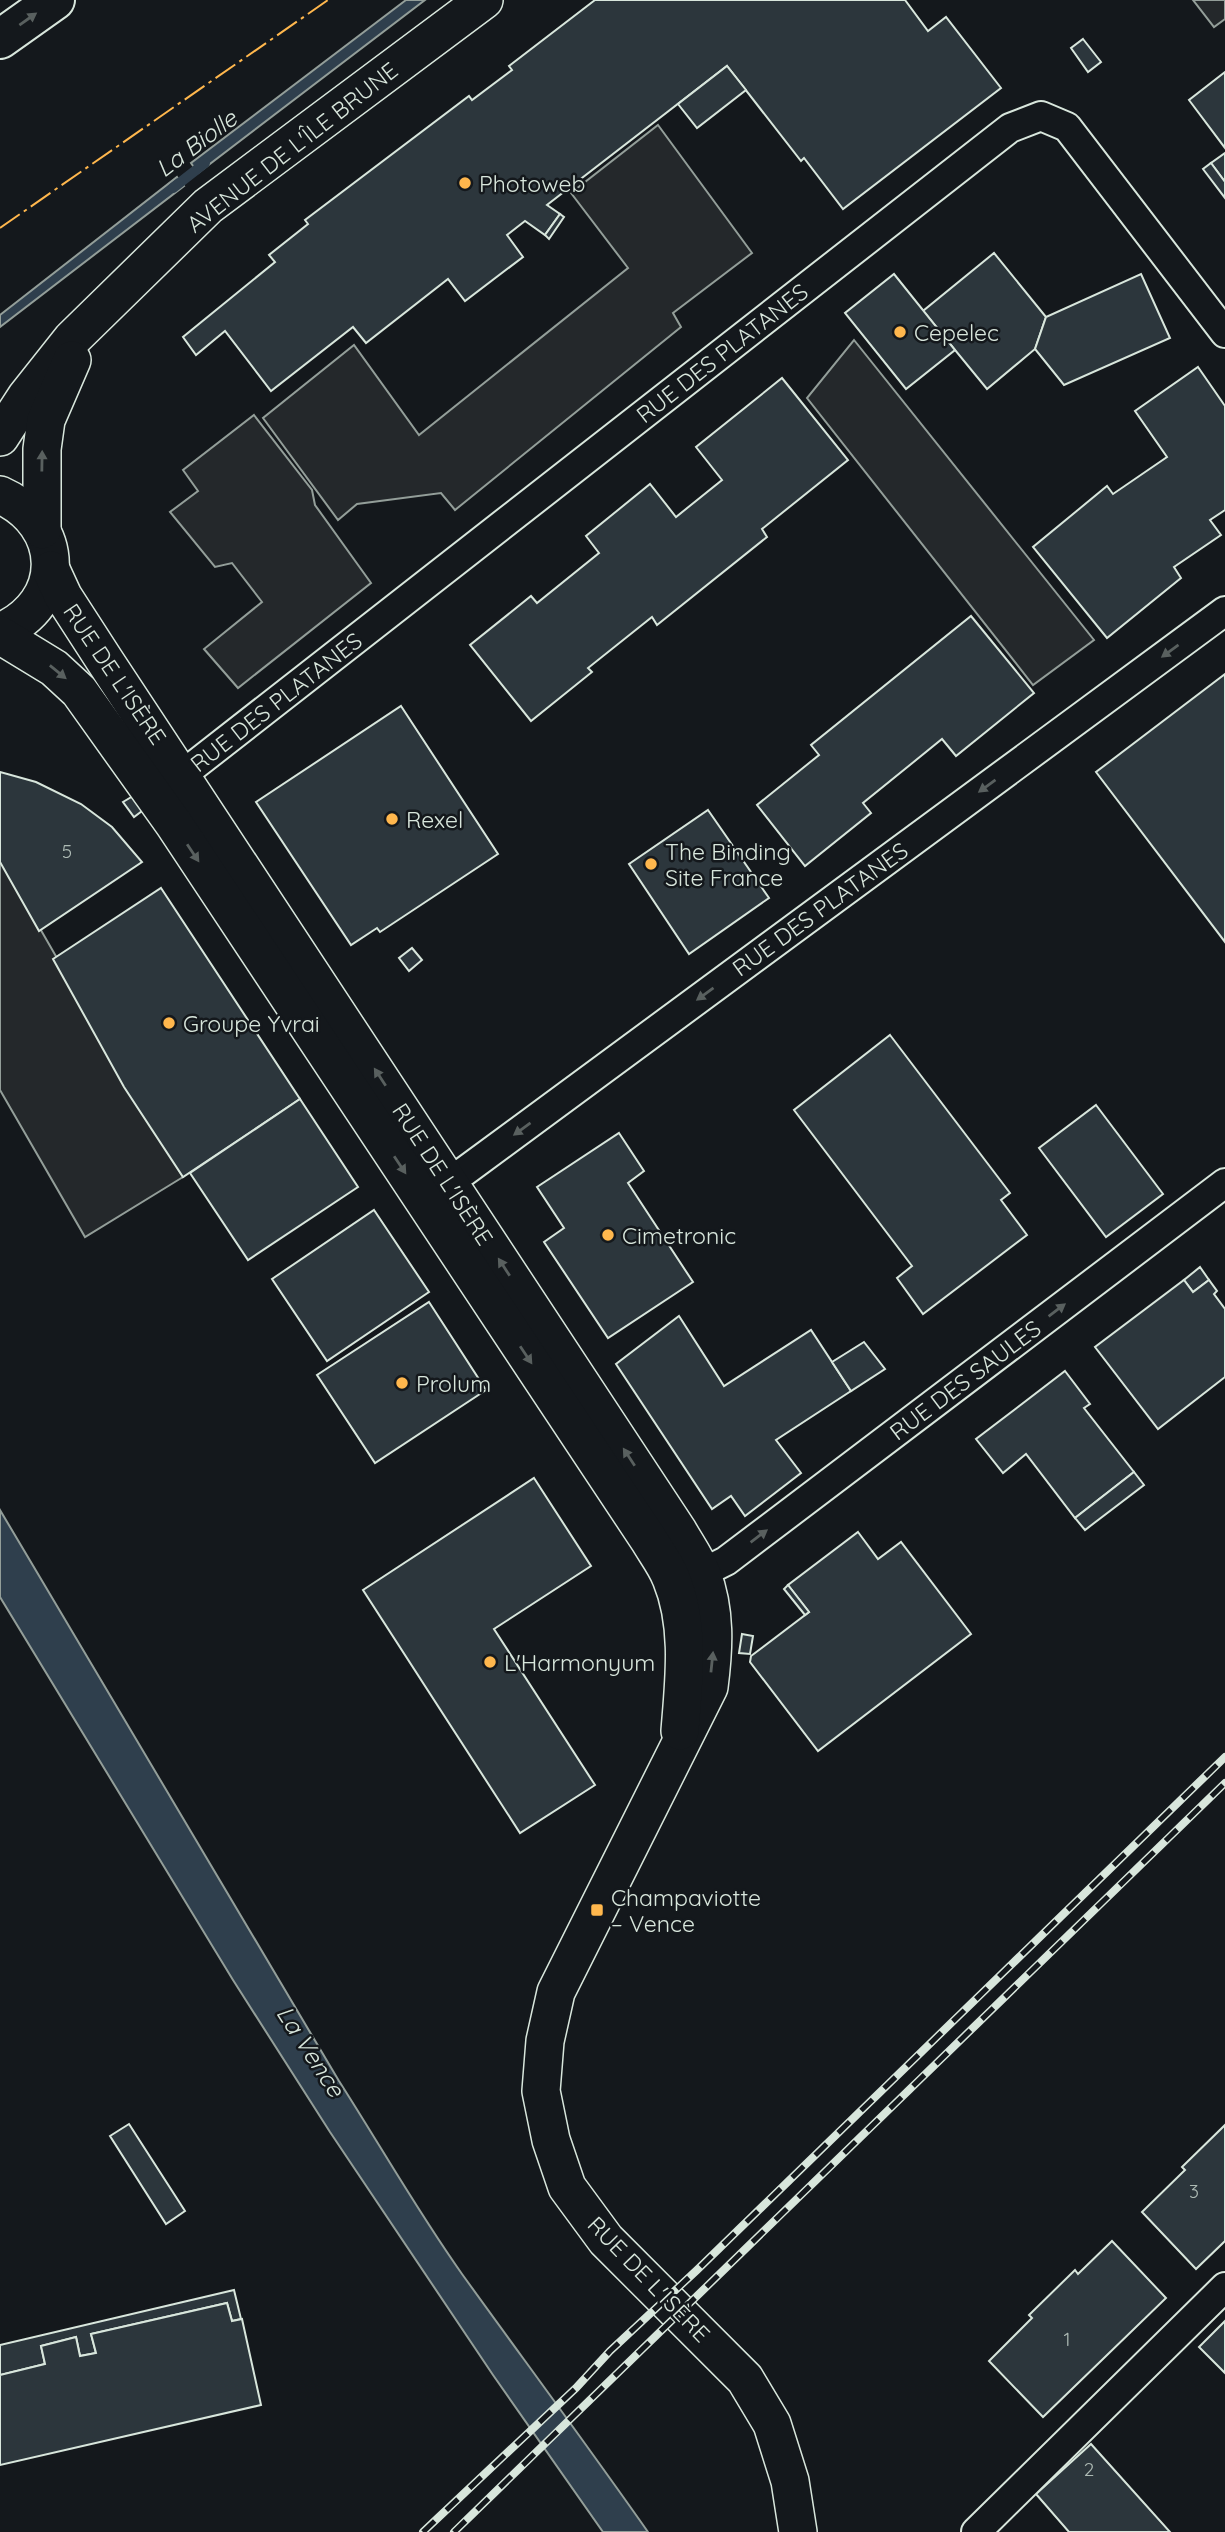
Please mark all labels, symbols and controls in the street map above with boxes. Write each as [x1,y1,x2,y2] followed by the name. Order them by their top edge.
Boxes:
[19,13,37,27] one-way arrow
[181,56,403,238] street label: AVENUE DE L'ÎLE BRUNE
[150,102,244,183] water label: La Biolle
[479,169,585,198] place label: Photoweb
[457,175,473,191] marker: Photoweb
[630,277,814,429] street label: RUE DES PLATANES
[914,318,999,347] place label: Cepelec
[892,324,908,340] marker: Cepelec
[36,450,47,472] one-way arrow
[57,598,173,750] street label: RUE DE L'ISÈRE
[184,626,368,778] street label: RUE DES PLATANES
[1161,644,1179,658] one-way arrow
[48,664,66,679] one-way arrow
[978,779,996,793] one-way arrow
[406,805,463,834] place label: Rexel
[384,811,400,827] marker: Rexel
[727,836,913,982] street label: RUE DES PLATANES
[665,837,791,892] place label: The Binding Site France
[62,839,72,863] house number: 5
[186,844,200,862] one-way arrow
[643,856,659,872] marker: The Binding Site France
[696,986,714,1000] one-way arrow
[183,1009,320,1038] place label: Groupe Yvrai
[161,1015,177,1031] marker: Groupe Yvrai
[373,1067,386,1087] one-way arrow
[386,1097,500,1251] street label: RUE DE L'ISÈRE
[513,1122,531,1136] one-way arrow
[393,1156,406,1175] one-way arrow
[622,1221,736,1250] place label: Cimetronic
[600,1227,616,1243] marker: Cimetronic
[498,1258,511,1277] one-way arrow
[1048,1303,1067,1317] one-way arrow
[884,1314,1046,1446] street label: RUE DES SAULES
[519,1346,533,1364] one-way arrow
[416,1369,491,1398] place label: Prolum
[394,1375,410,1391] marker: Prolum
[623,1448,636,1467] one-way arrow
[750,1529,768,1543] one-way arrow
[504,1648,655,1677] place label: L'Harmonyum
[707,1651,718,1673] one-way arrow
[482,1654,498,1670] marker: L'Harmonyum
[611,1883,761,1938] place label: Champaviotte – Vence
[589,1902,605,1918] marker: Champaviotte – Vence
[270,2000,352,2103] water label: La Vence
[1189,2179,1199,2203] house number: 3
[582,2210,716,2348] street label: RUE DE L'ISÈRE
[1063,2327,1071,2351] house number: 1
[1084,2457,1094,2481] house number: 2

